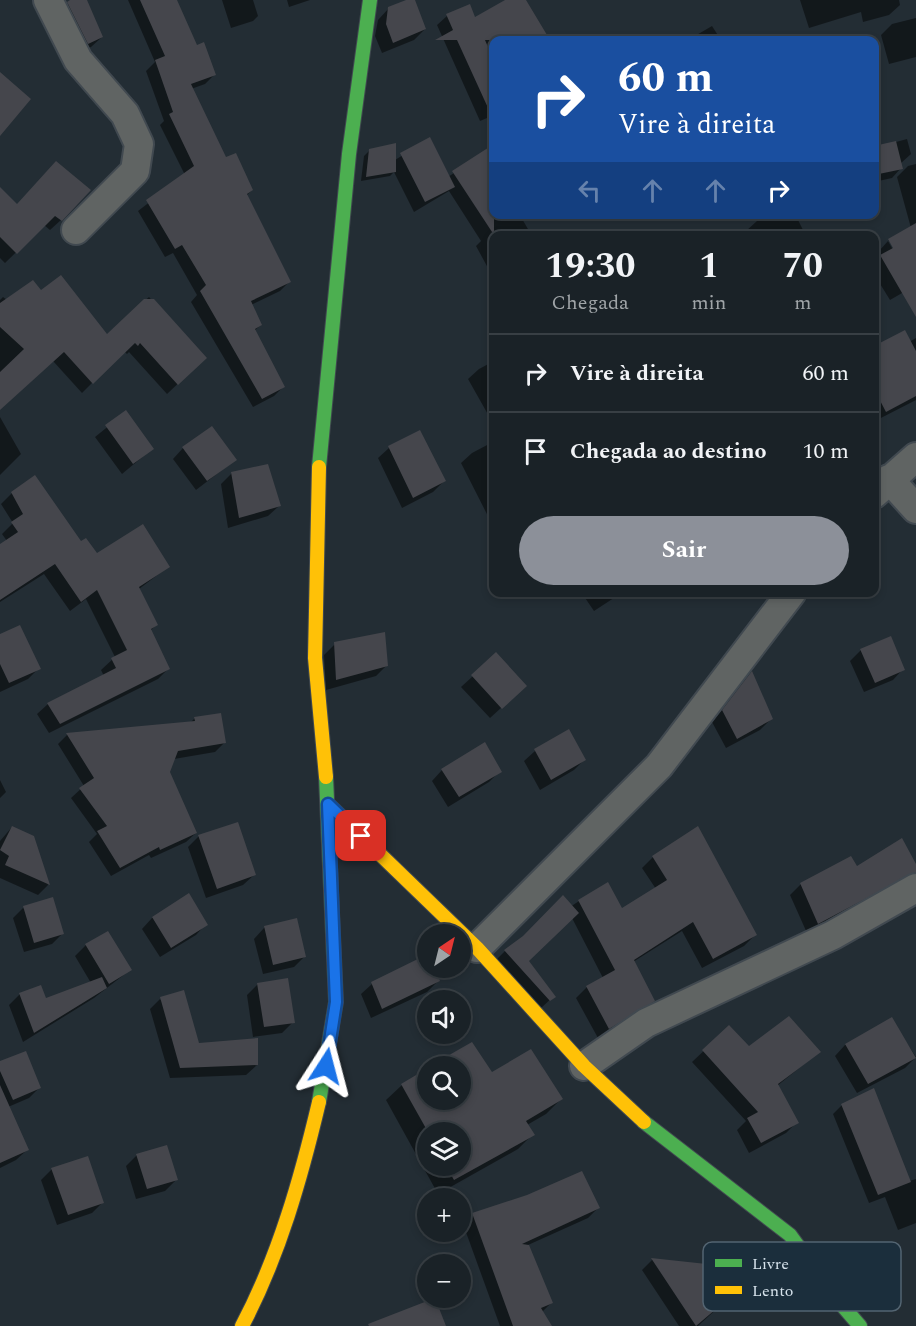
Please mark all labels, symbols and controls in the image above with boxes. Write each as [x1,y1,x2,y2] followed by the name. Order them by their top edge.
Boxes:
[618,47,713,110] text: 60 m
[519,60,597,138] icon: right
[618,104,775,146] text: Vire à direita
[573,174,606,207] icon: left
[636,174,669,207] icon: ahead
[699,174,732,207] icon: ahead
[762,174,795,207] icon: right
[545,239,635,294] text: 19:30
[699,239,719,294] text: 1
[783,239,823,294] text: 70
[552,288,629,318] text: Chegada
[692,288,727,318] text: min
[794,288,811,318] text: m
[519,357,552,390] icon: right
[570,357,704,390] text: Vire à direita
[803,357,849,390] text: 60 m
[519,435,552,468] icon: arrive
[570,435,767,468] text: Chegada ao destino
[803,435,849,468] text: 10 m
[519,516,849,585] button: Sair
[335,810,386,861] pin
[344,819,377,852] icon: arrive
[417,924,471,978] north arrow
[417,924,471,1308] map controls
[417,990,471,1044] button: sound
[294,1034,358,1098] position arrow
[417,1056,471,1110] button: search
[417,1122,471,1176] button: layers
[417,1188,471,1242] button: +
[703,1242,901,1311] legend
[752,1252,789,1276] text: Livre
[417,1254,471,1308] button: −
[752,1279,793,1303] text: Lento

